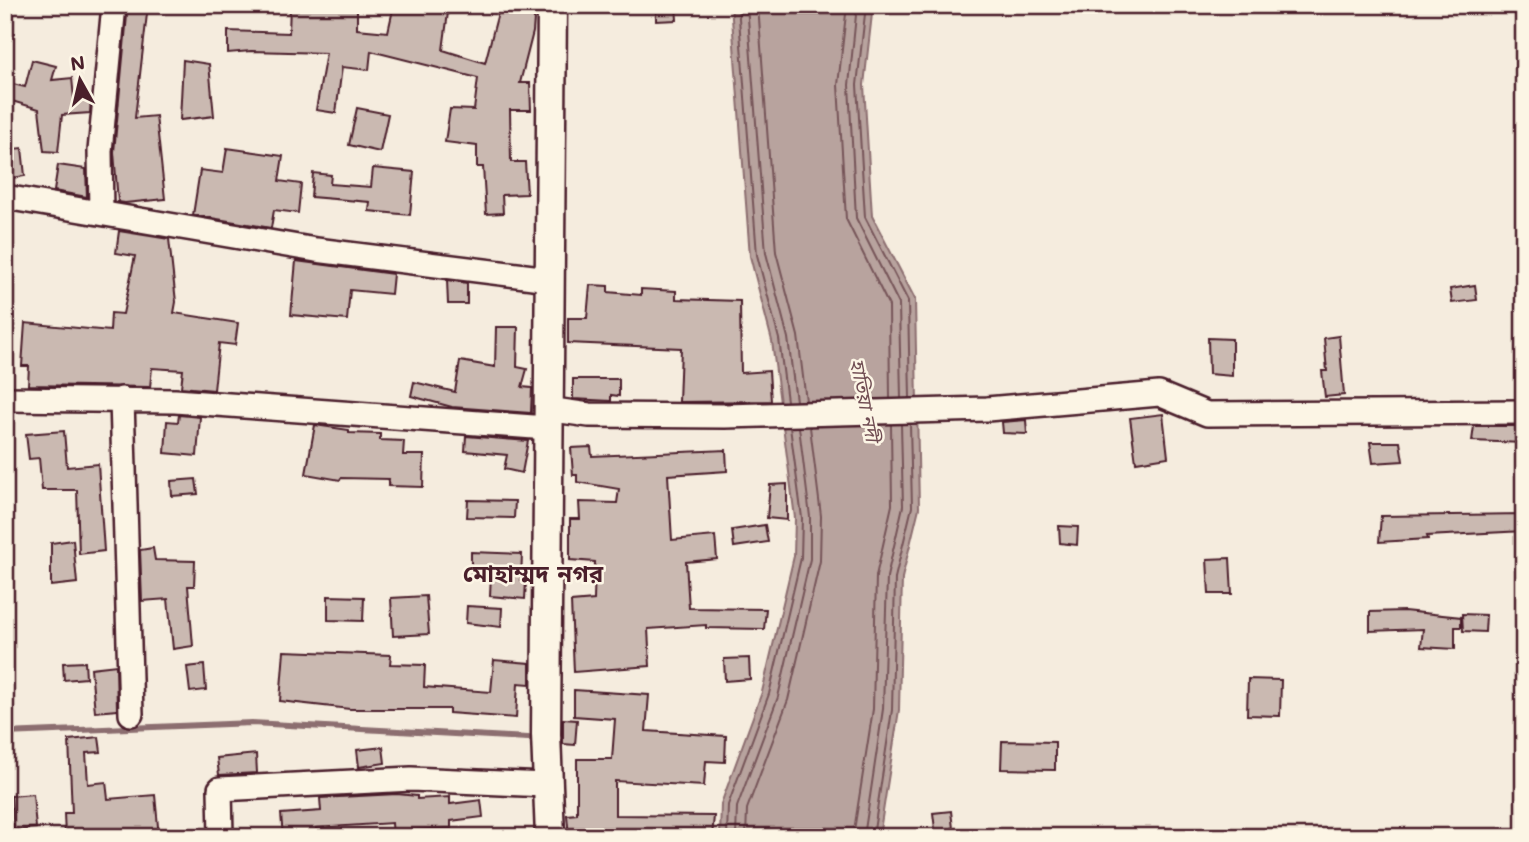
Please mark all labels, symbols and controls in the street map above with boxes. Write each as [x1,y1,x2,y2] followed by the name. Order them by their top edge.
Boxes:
[46,46,116,116] north arrow
[69,49,86,76] text: N
[845,356,887,447] water label: হাতিয়া নদী
[463,557,604,588] district label: মোহাম্মদ নগর

